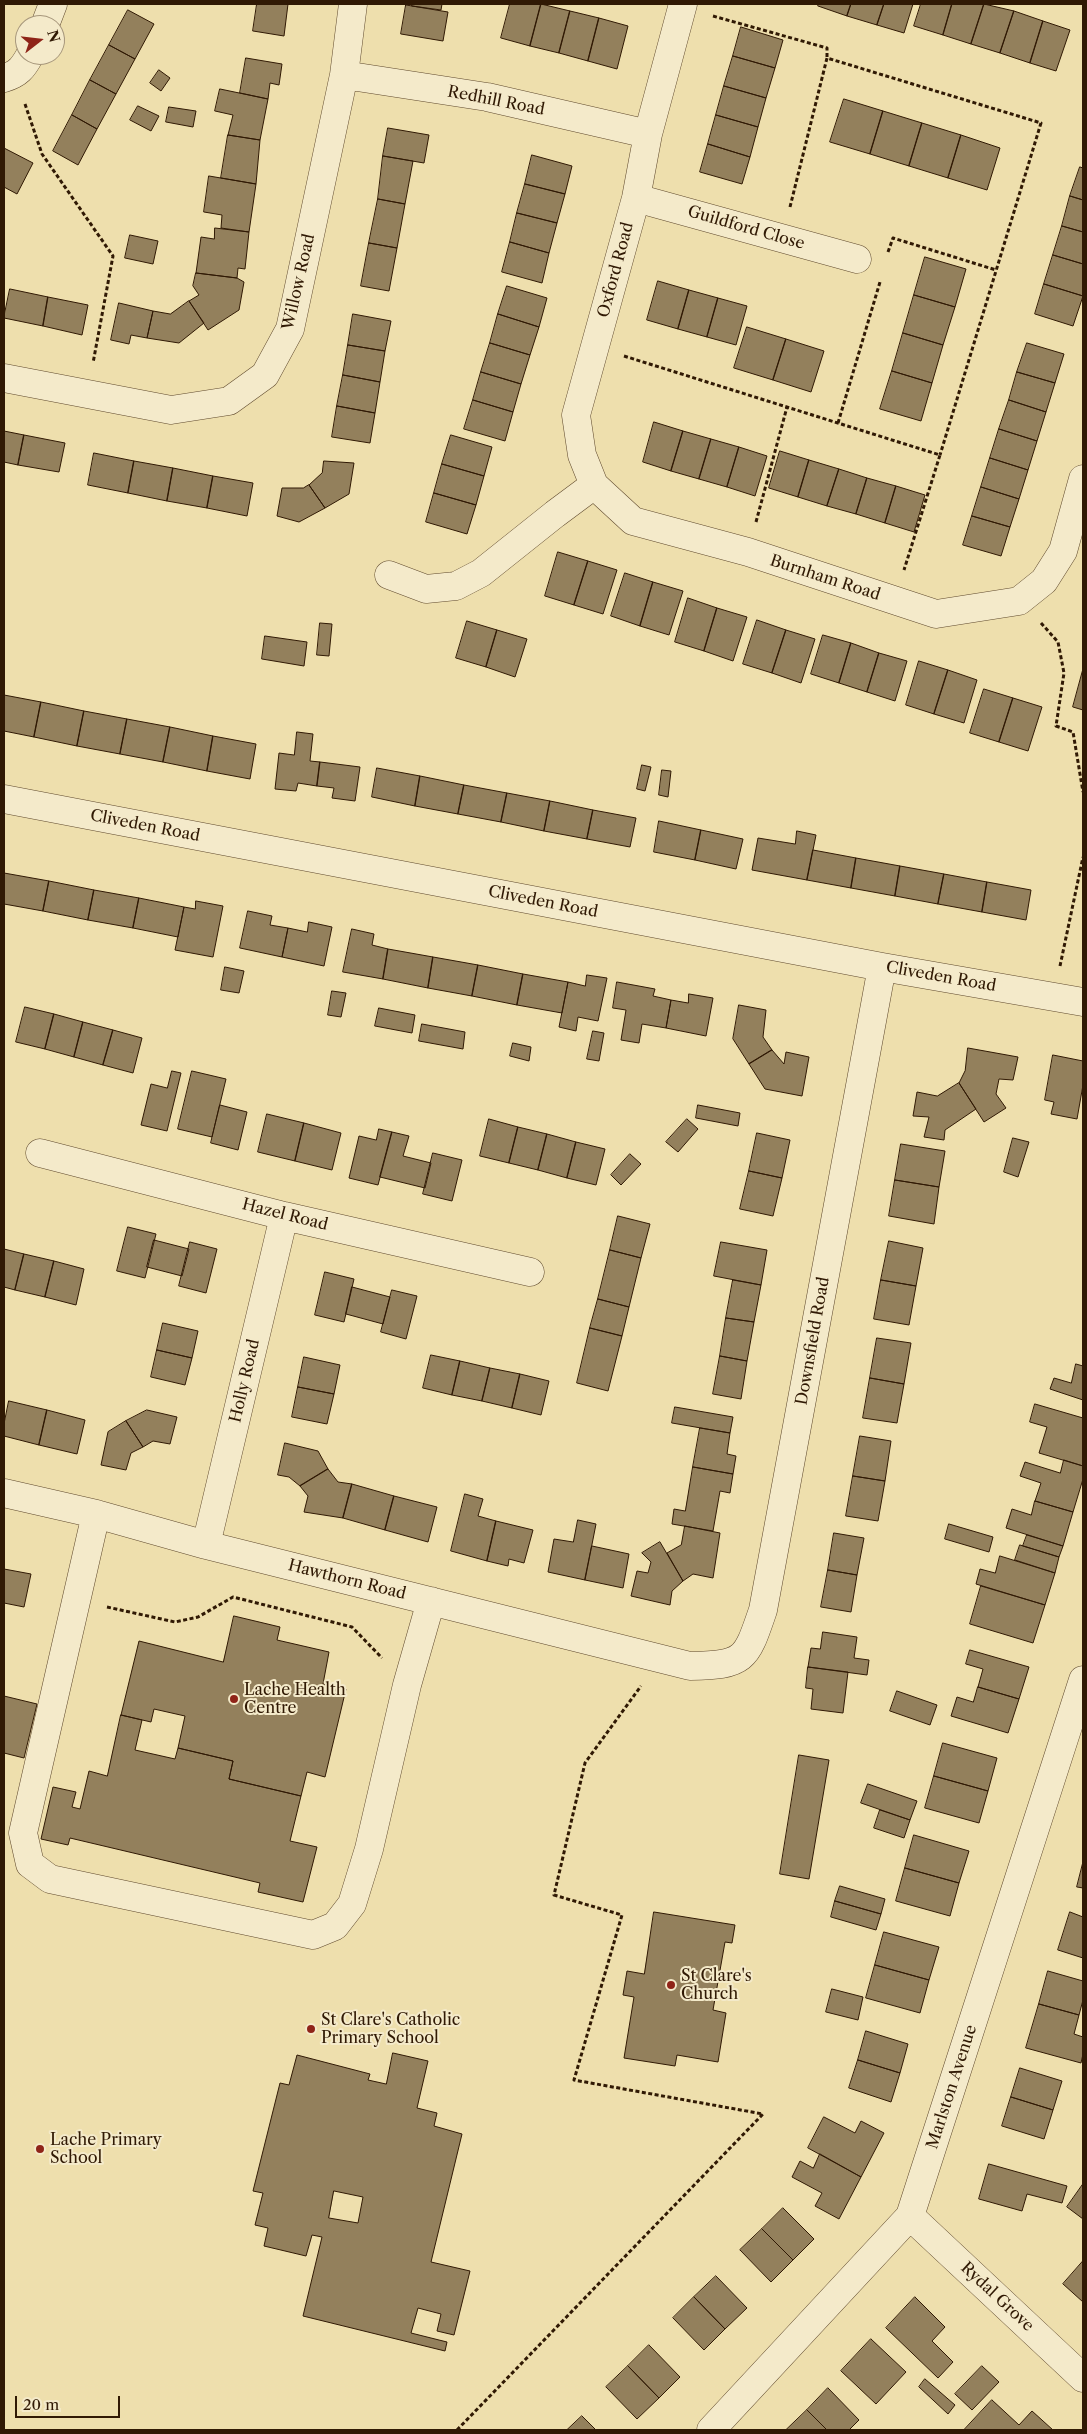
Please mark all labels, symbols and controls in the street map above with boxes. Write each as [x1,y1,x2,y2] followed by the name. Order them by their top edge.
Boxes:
[15,15,65,65] north arrow
[43,28,64,44] text: N
[446,82,546,120] street label: Redhill Road
[685,202,807,254] street label: Guildford Close
[594,220,638,320] street label: Oxford Road
[279,232,319,332] street label: Willow Road
[767,551,883,605] street label: Burnham Road
[88,806,202,846] street label: Cliveden Road
[486,882,600,922] street label: Cliveden Road
[884,958,998,996] street label: Cliveden Road
[240,1195,330,1235] street label: Hazel Road
[792,1275,834,1407] street label: Downsfield Road
[226,1337,264,1425] street label: Holly Road
[286,1556,408,1604] street label: Hawthorn Road
[244,1680,346,1718] place label: Lache Health Centre
[228,1693,240,1705] marker: Lache Health Centre
[681,1966,752,2004] place label: St Clare's Church
[665,1979,677,1991] marker: St Clare's Church
[321,2010,460,2048] place label: St Clare's Catholic Primary School
[923,2022,981,2152] street label: Marlston Avenue
[305,2023,317,2035] marker: St Clare's Catholic Primary School
[50,2130,162,2168] place label: Lache Primary School
[34,2143,46,2155] marker: Lache Primary School
[957,2258,1037,2336] street label: Rydal Grove
[18,2386,122,2418] scale bar
[23,2395,59,2414] text: 20 m

